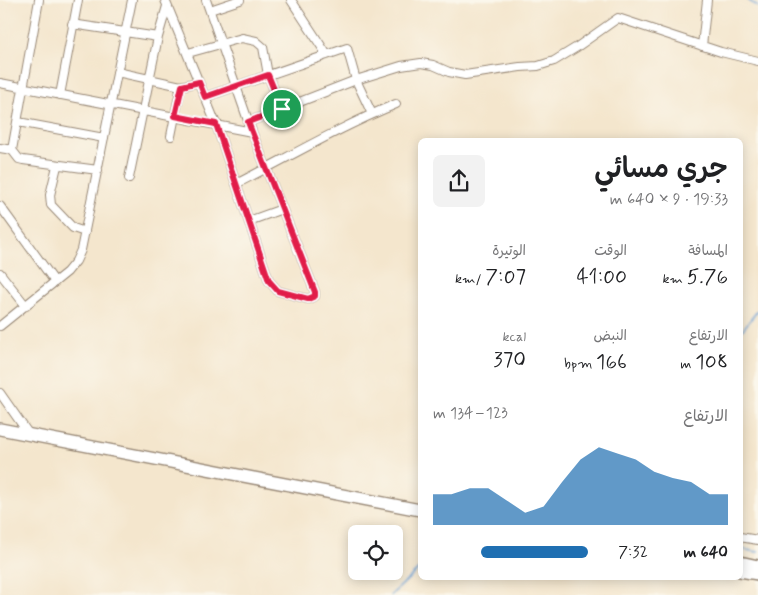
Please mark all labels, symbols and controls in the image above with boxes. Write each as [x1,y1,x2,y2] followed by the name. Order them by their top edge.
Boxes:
[261,88,303,130] pin
[268,95,296,123] icon: arrive
[594,151,728,188] text: جري مسائي
[433,155,485,207] button: share
[610,189,728,210] text: 19:33 · 9 × 640 m
[492,242,526,260] text: الوتيرة
[594,242,627,260] text: الوقت
[688,242,728,260] text: المسافة
[485,263,526,291] text: 7:07
[576,263,627,291] text: 41:00
[687,263,728,291] text: 5.76
[455,270,485,288] text: /km
[662,270,687,288] text: km
[594,327,627,345] text: النبض
[689,327,728,345] text: الارتفاع
[502,328,526,346] text: kcal
[493,346,526,374] text: 370
[596,348,627,376] text: 166
[695,348,728,376] text: 108
[564,355,596,373] text: bpm
[680,355,695,373] text: m
[433,403,508,424] text: 123–134 m
[683,406,728,427] text: الارتفاع
[348,525,403,580] map controls
[348,525,403,580] button: locate
[618,542,648,563] text: 7:32
[683,542,728,563] text: 640 m

